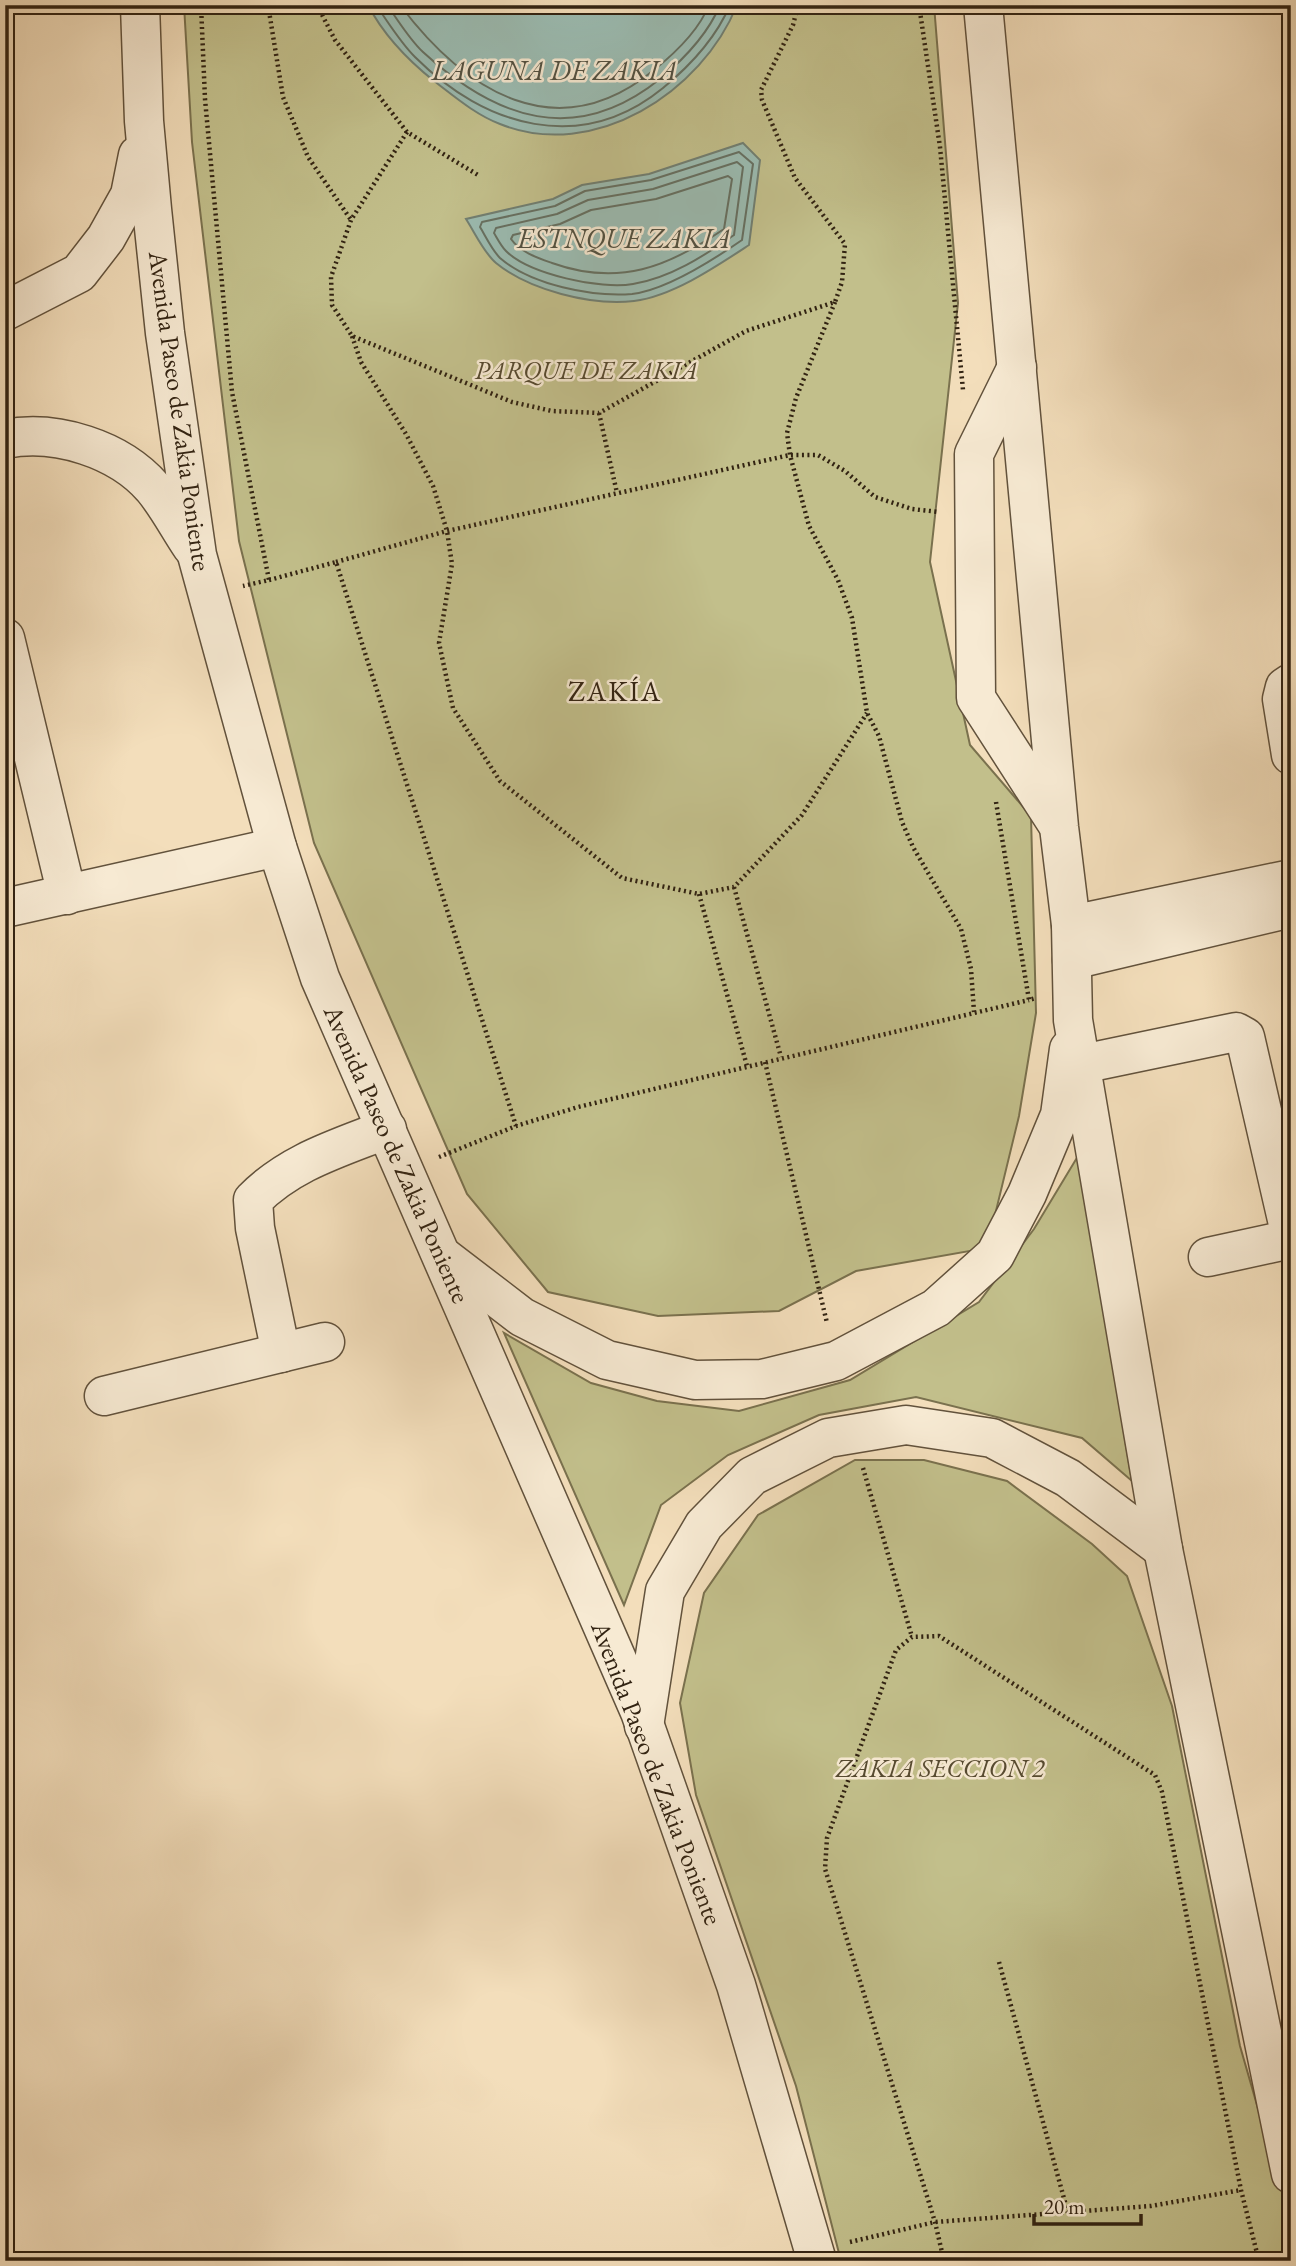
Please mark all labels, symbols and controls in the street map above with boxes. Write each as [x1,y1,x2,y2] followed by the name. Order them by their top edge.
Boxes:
[430,52,677,88] water label: LAGUNA DE ZAKIA
[516,220,731,256] water label: ESTNQUE ZAKIA
[141,248,219,573] street label: Avenida Paseo de Zakia Poniente
[474,353,698,387] park label: PARQUE DE ZAKIA
[568,673,662,709] district label: ZAKÍA
[315,999,478,1308] street label: Avenida Paseo de Zakia Poniente
[583,1615,731,1930] street label: Avenida Paseo de Zakia Poniente
[835,1751,1046,1785] park label: ZAKIA SECCION 2
[1034,2182,1140,2226] scale bar
[1044,2193,1085,2220] text: 20 m

